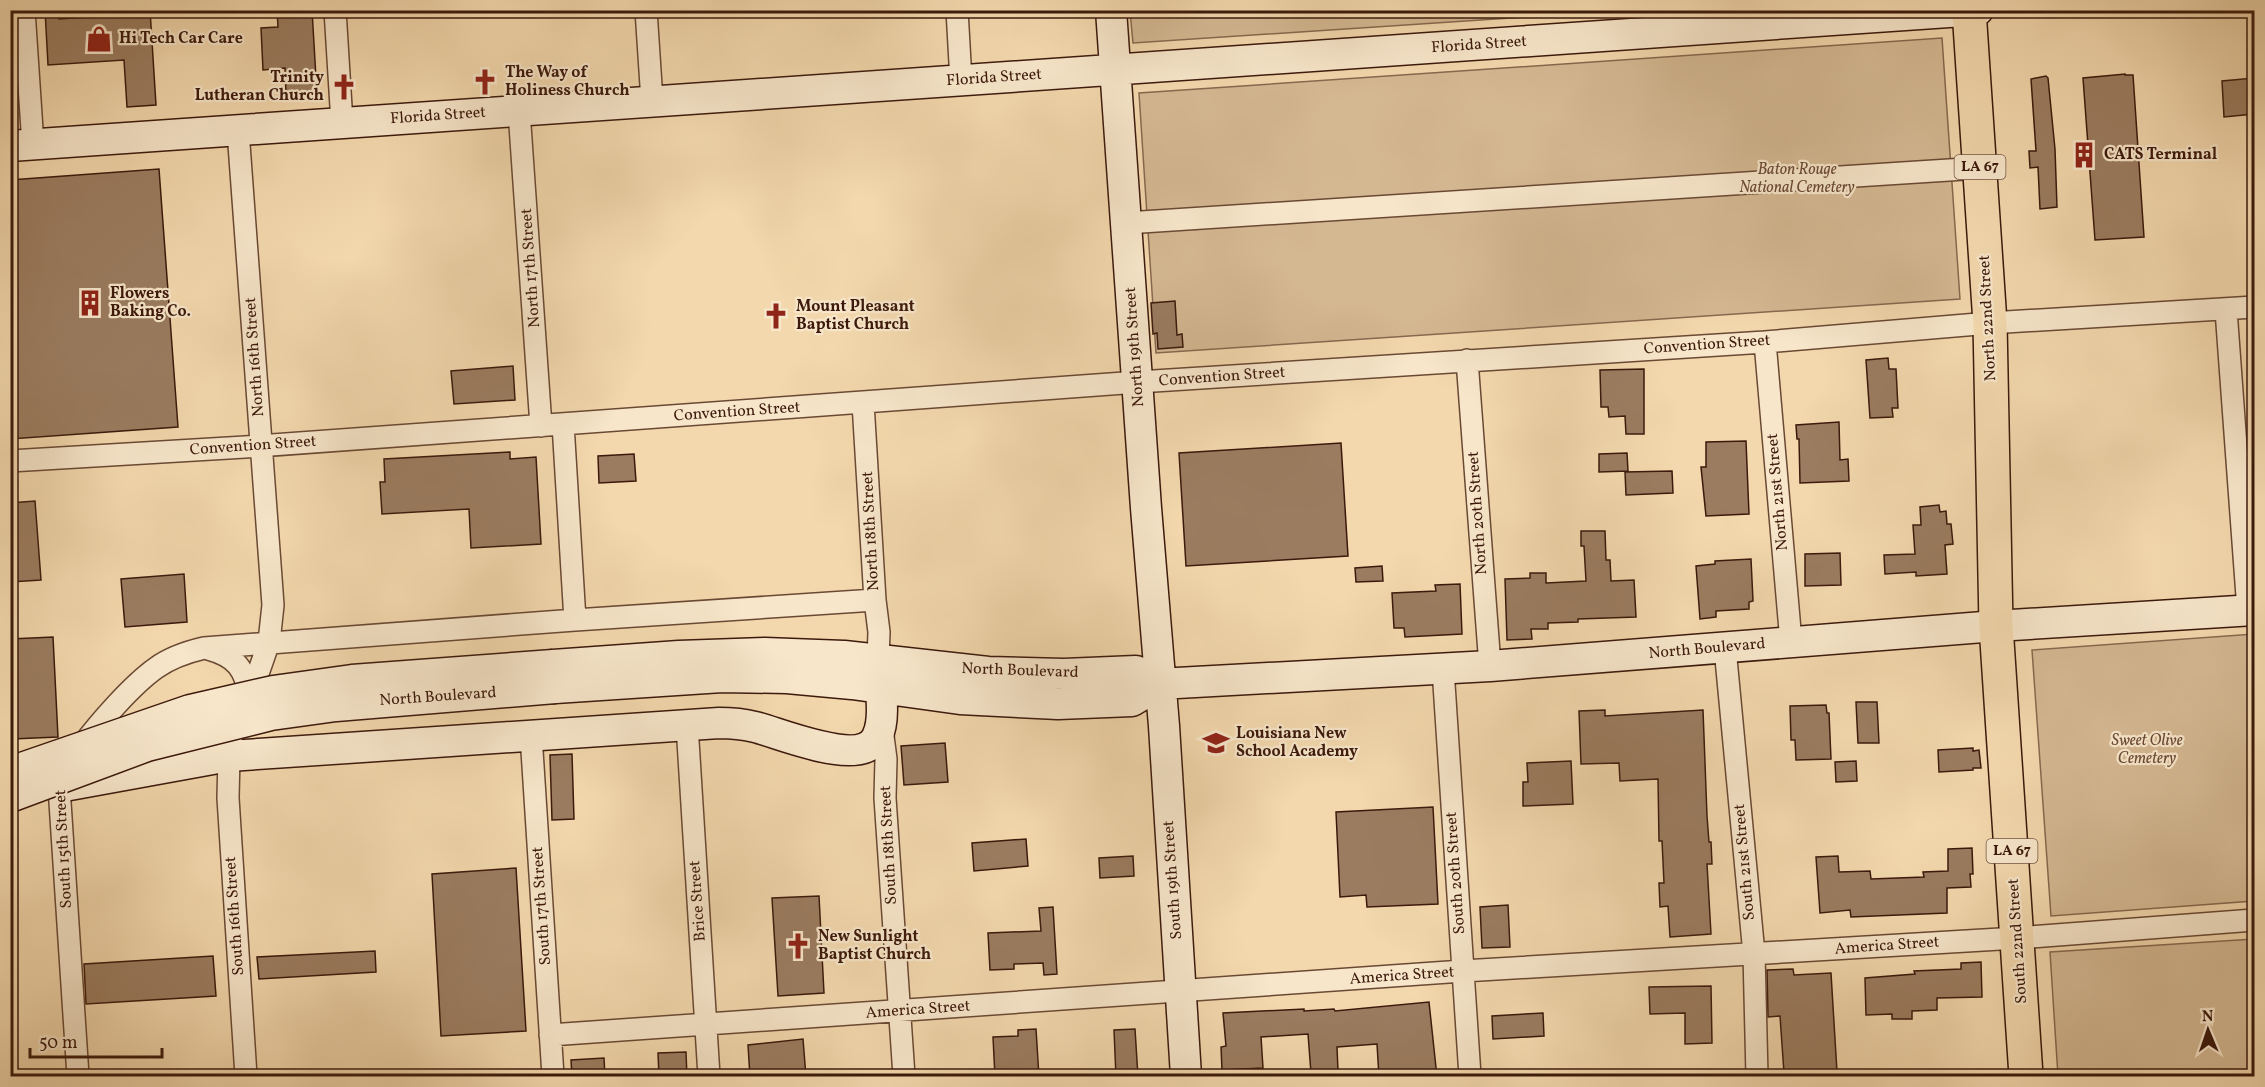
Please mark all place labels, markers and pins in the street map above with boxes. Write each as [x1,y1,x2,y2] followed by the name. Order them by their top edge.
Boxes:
[84,24,114,54] shop icon: Hi Tech Car Care
[119,28,243,50] place label: Hi Tech Car Care
[505,62,630,102] place label: The Way of Holiness Church
[195,67,324,107] place label: Trinity Lutheran Church
[470,67,500,97] church icon: The Way of Holiness Church
[329,72,359,102] church icon: Trinity Lutheran Church
[2069,140,2099,170] building icon: CATS Terminal
[2104,144,2218,166] place label: CATS Terminal
[110,283,191,323] place label: Flowers Baking Co.
[75,288,105,318] building icon: Flowers Baking Co.
[796,296,915,336] place label: Mount Pleasant Baptist Church
[761,301,791,331] church icon: Mount Pleasant Baptist Church
[1236,723,1358,763] place label: Louisiana New School Academy
[1201,728,1231,758] school or university icon: Louisiana New School Academy
[818,926,931,966] place label: New Sunlight Baptist Church
[783,931,813,961] church icon: New Sunlight Baptist Church

